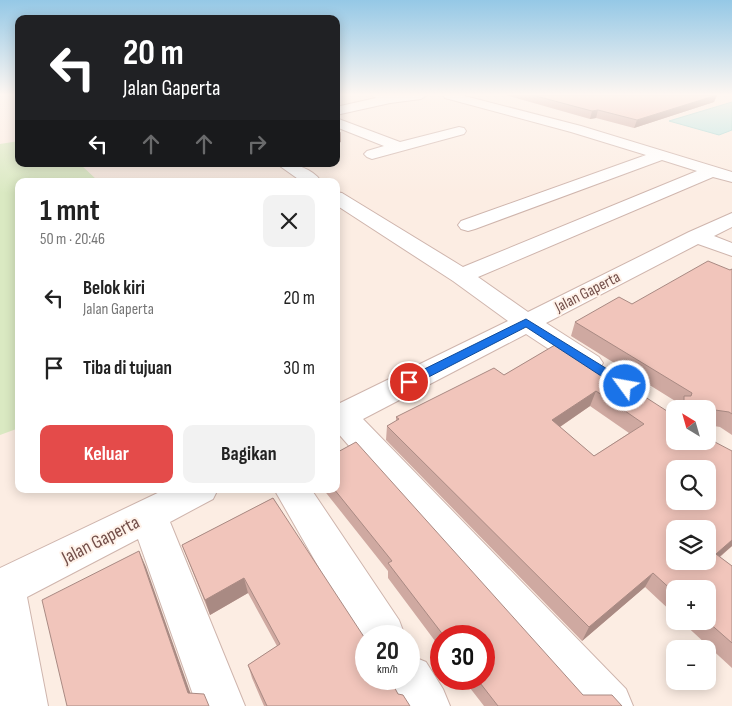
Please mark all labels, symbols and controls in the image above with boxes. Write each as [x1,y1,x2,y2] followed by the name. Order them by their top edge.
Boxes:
[123,32,184,75] text: 20 m
[40,35,105,100] icon: left
[123,75,220,102] text: Jalan Gaperta
[84,130,112,158] icon: left
[137,130,165,158] icon: ahead
[190,130,218,158] icon: ahead
[243,130,271,158] icon: right
[40,193,100,229] text: 1 mnt
[263,195,315,247] button: close
[40,230,105,249] text: 50 m · 20:46
[551,268,624,317] street label: Jalan Gaperta
[83,277,145,300] text: Belok kiri
[40,284,68,312] icon: left
[283,287,315,310] text: 20 m
[83,300,154,319] text: Jalan Gaperta
[40,354,68,382] icon: arrive
[83,357,172,380] text: Tiba di tujuan
[283,357,315,380] text: 30 m
[598,359,650,411] position arrow
[388,361,430,403] pin
[395,368,423,396] icon: arrive
[666,400,716,450] north arrow
[666,400,716,690] map controls
[40,425,173,483] button: Keluar
[183,425,315,483] button: Bagikan
[666,460,716,510] button: search
[57,511,143,570] street label: Jalan Gaperta
[666,520,716,570] button: layers
[666,580,716,630] button: +
[430,625,495,690] speed limit sign: 30
[376,636,399,667] text: 20
[666,640,716,690] button: −
[377,662,398,677] text: km/h

